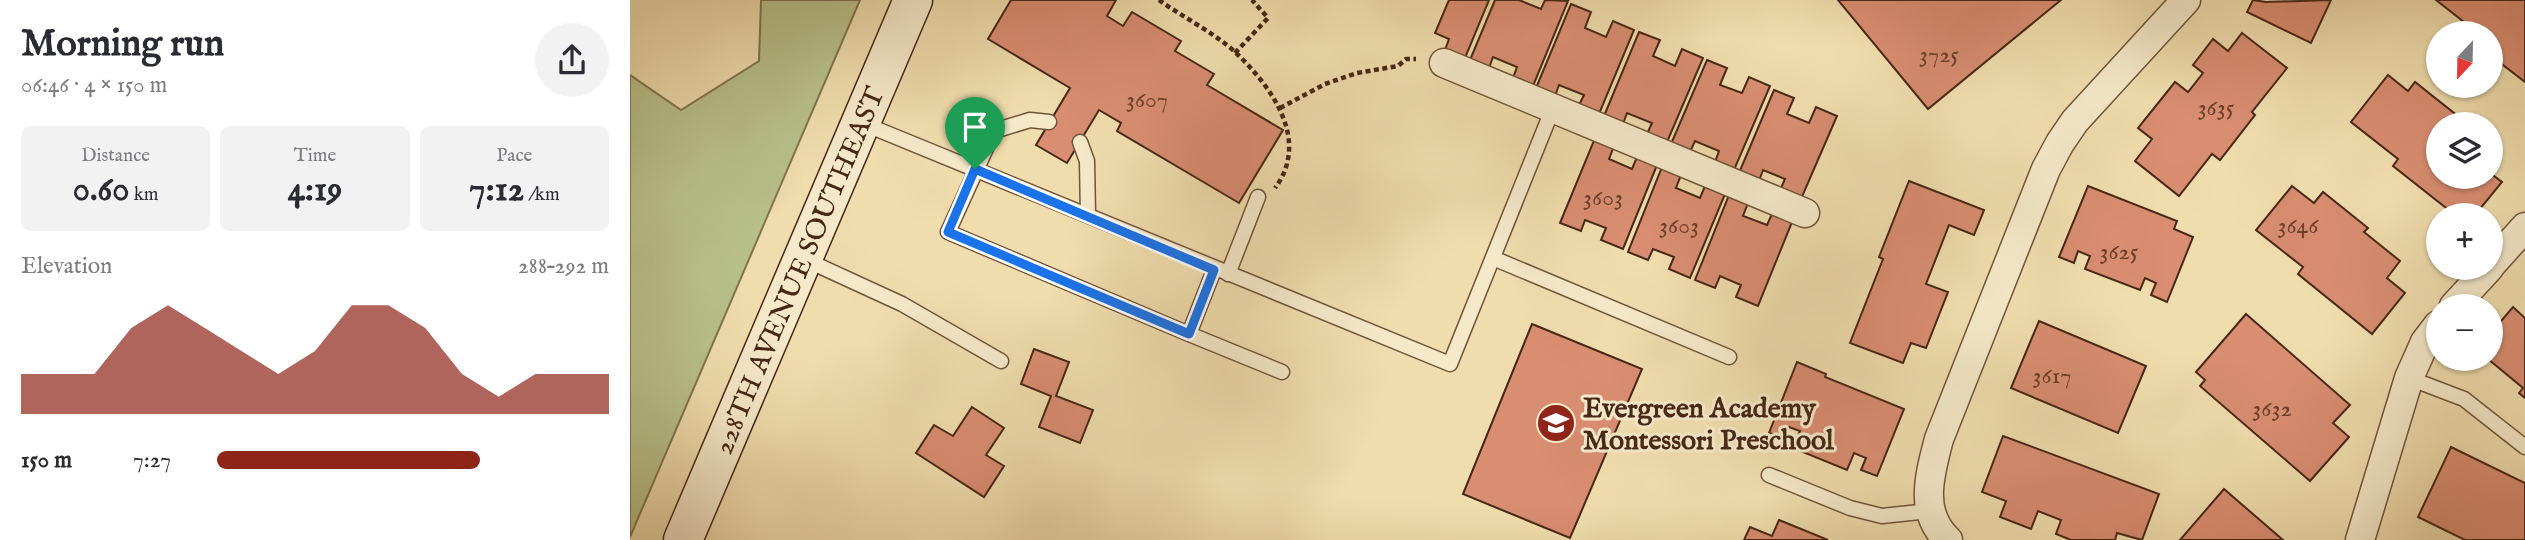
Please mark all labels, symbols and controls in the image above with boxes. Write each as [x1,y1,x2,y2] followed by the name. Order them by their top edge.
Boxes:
[21,21,224,69] text: Morning run
[2426,21,2502,98] north arrow
[2426,21,2503,371] map controls
[535,23,609,97] button: share
[1919,40,1959,71] house number: 3725
[21,71,167,100] text: 06:46 · 4 × 150 m
[707,82,894,460] street label: 228TH AVENUE SOUTHEAST
[1126,85,1168,116] house number: 3607
[2198,93,2235,124] house number: 3635
[945,97,1005,169] pin
[956,108,994,146] icon: arrive
[2426,112,2503,189] button: layers
[81,144,150,168] text: Distance
[294,144,336,168] text: Time
[496,144,532,168] text: Pace
[73,168,129,213] text: 0.60
[288,168,342,213] text: 4:19
[469,168,524,213] text: 7:12
[129,183,158,207] text: km
[524,183,560,207] text: /km
[1583,183,1623,214] house number: 3603
[2426,203,2503,280] button: +
[1659,211,1699,242] house number: 3603
[2278,211,2319,242] house number: 3646
[2100,237,2139,268] house number: 3625
[21,252,112,281] text: Elevation
[518,252,609,281] text: 288–292 m
[2426,294,2503,371] button: −
[2032,361,2072,392] house number: 3617
[1583,392,1835,459] place label: Evergreen Academy Montessori Preschool
[2252,394,2292,425] house number: 3632
[1535,402,1577,444] school or university icon: Evergreen Academy Montessori Preschool
[21,446,72,475] text: 150 m
[133,446,171,475] text: 7:27

